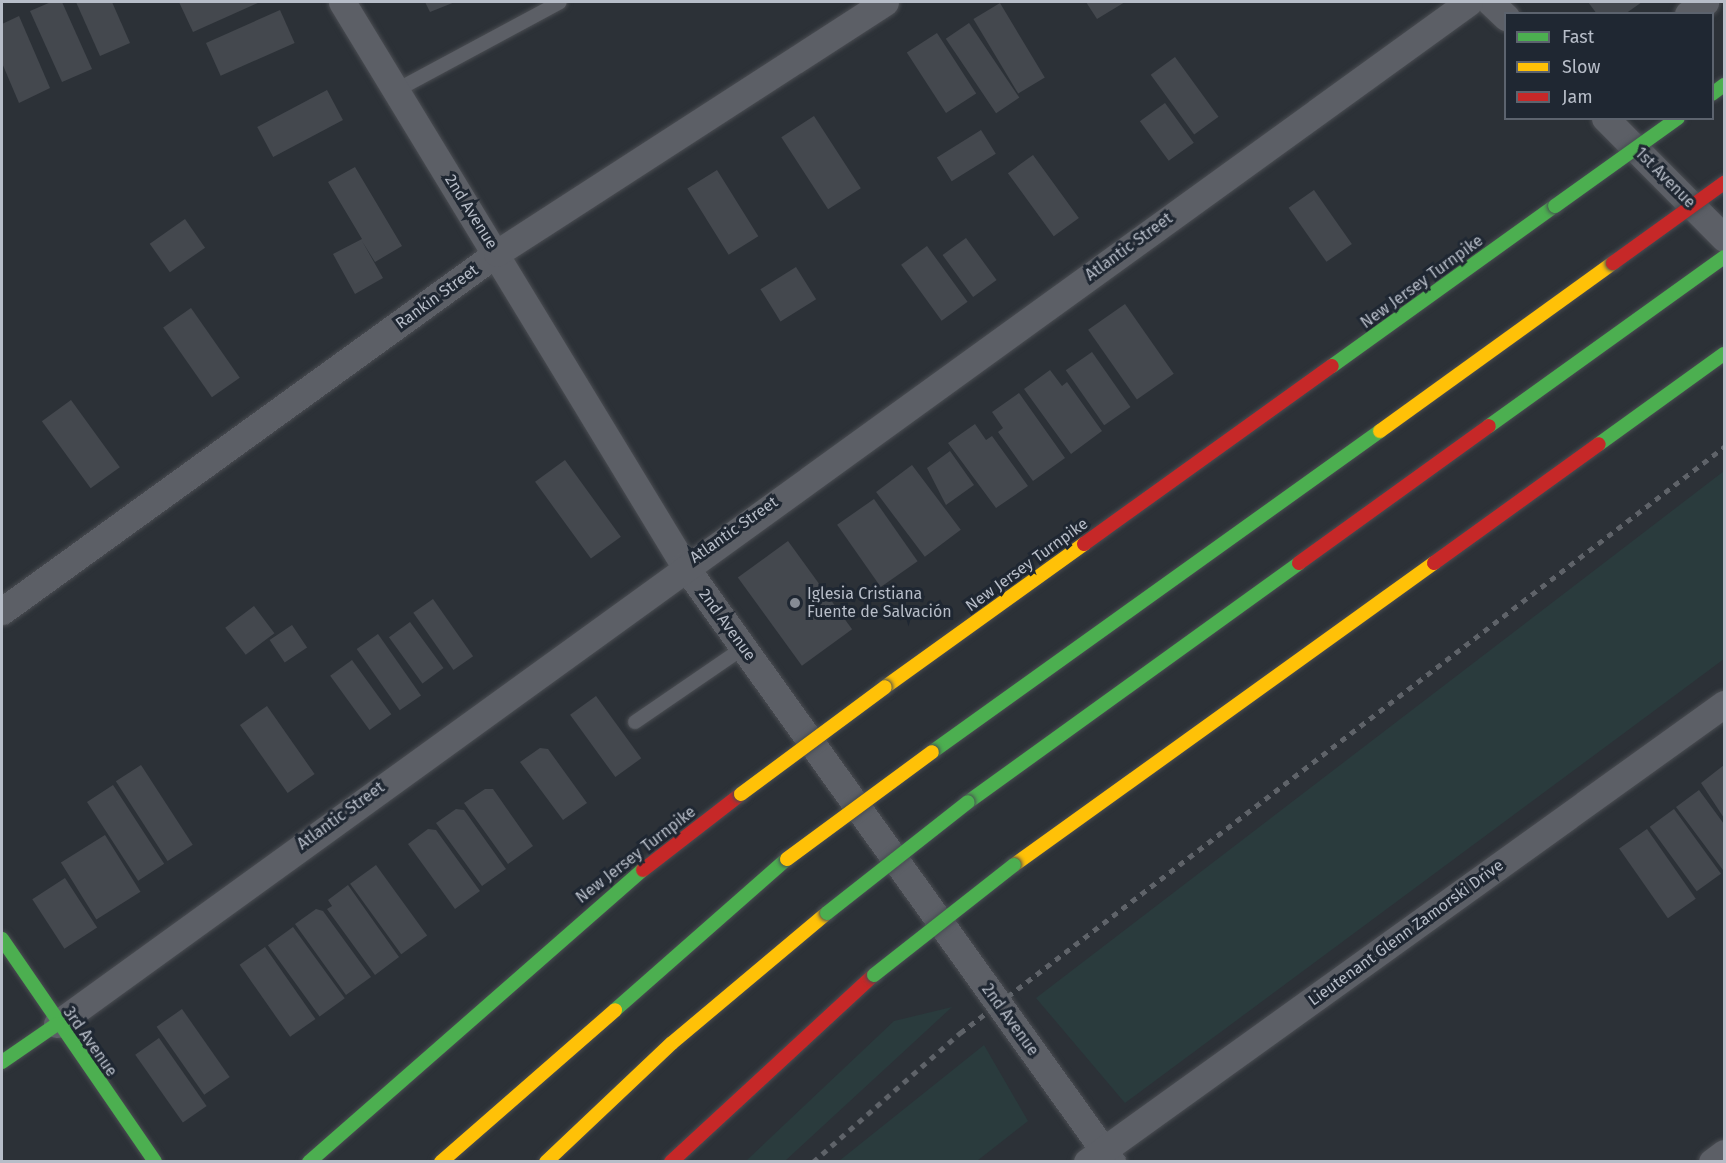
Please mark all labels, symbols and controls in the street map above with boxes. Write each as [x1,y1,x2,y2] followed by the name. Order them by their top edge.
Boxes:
[1504,12,1714,120] legend
[1562,26,1594,48] text: Fast
[1562,56,1600,78] text: Slow
[1562,86,1593,108] text: Jam
[1631,144,1699,212] street label: 1st Avenue
[441,171,501,253] street label: 2nd Avenue
[1082,209,1176,285] street label: Atlantic Street
[1357,231,1487,333] street label: New Jersey Turnpike
[392,261,482,333] street label: Rankin Street
[686,493,782,567] street label: Atlantic Street
[962,514,1092,616] street label: New Jersey Turnpike
[807,584,952,622] place label: Iglesia Cristiana Fuente de Salvación
[694,585,760,665] street label: 2nd Avenue
[788,596,802,610] marker: Iglesia Cristiana Fuente de Salvación
[294,778,388,854] street label: Atlantic Street
[572,802,700,908] street label: New Jersey Turnpike
[1305,856,1507,1010] street label: Lieutenant Glenn Zamorski Drive
[977,980,1043,1060] street label: 2nd Avenue
[59,1003,121,1081] street label: 3rd Avenue

